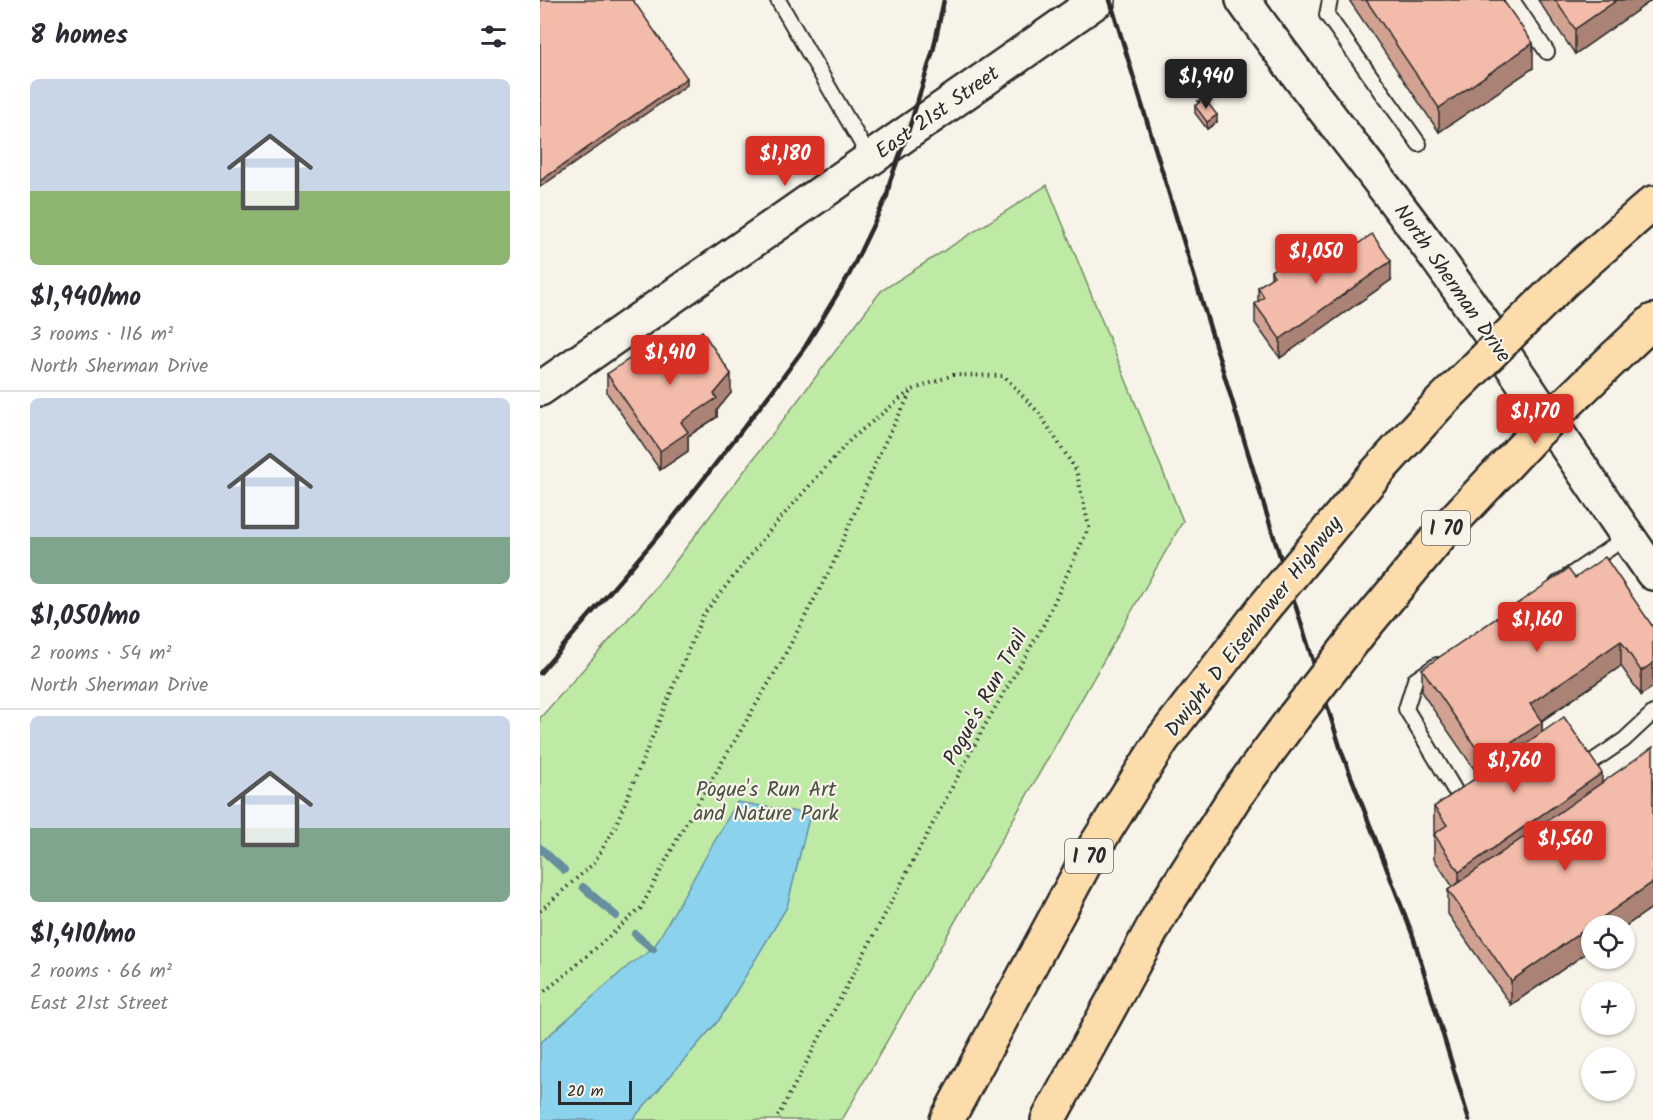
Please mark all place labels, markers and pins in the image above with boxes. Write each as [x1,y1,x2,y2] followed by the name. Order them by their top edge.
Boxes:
[1157,59,1255,110] pin: $1,940
[736,136,834,187] pin: $1,180
[1267,234,1365,285] pin: $1,050
[621,335,719,386] pin: $1,410
[1486,394,1584,445] pin: $1,170
[1488,602,1586,653] pin: $1,160
[1465,743,1563,794] pin: $1,760
[1516,821,1614,872] pin: $1,560

